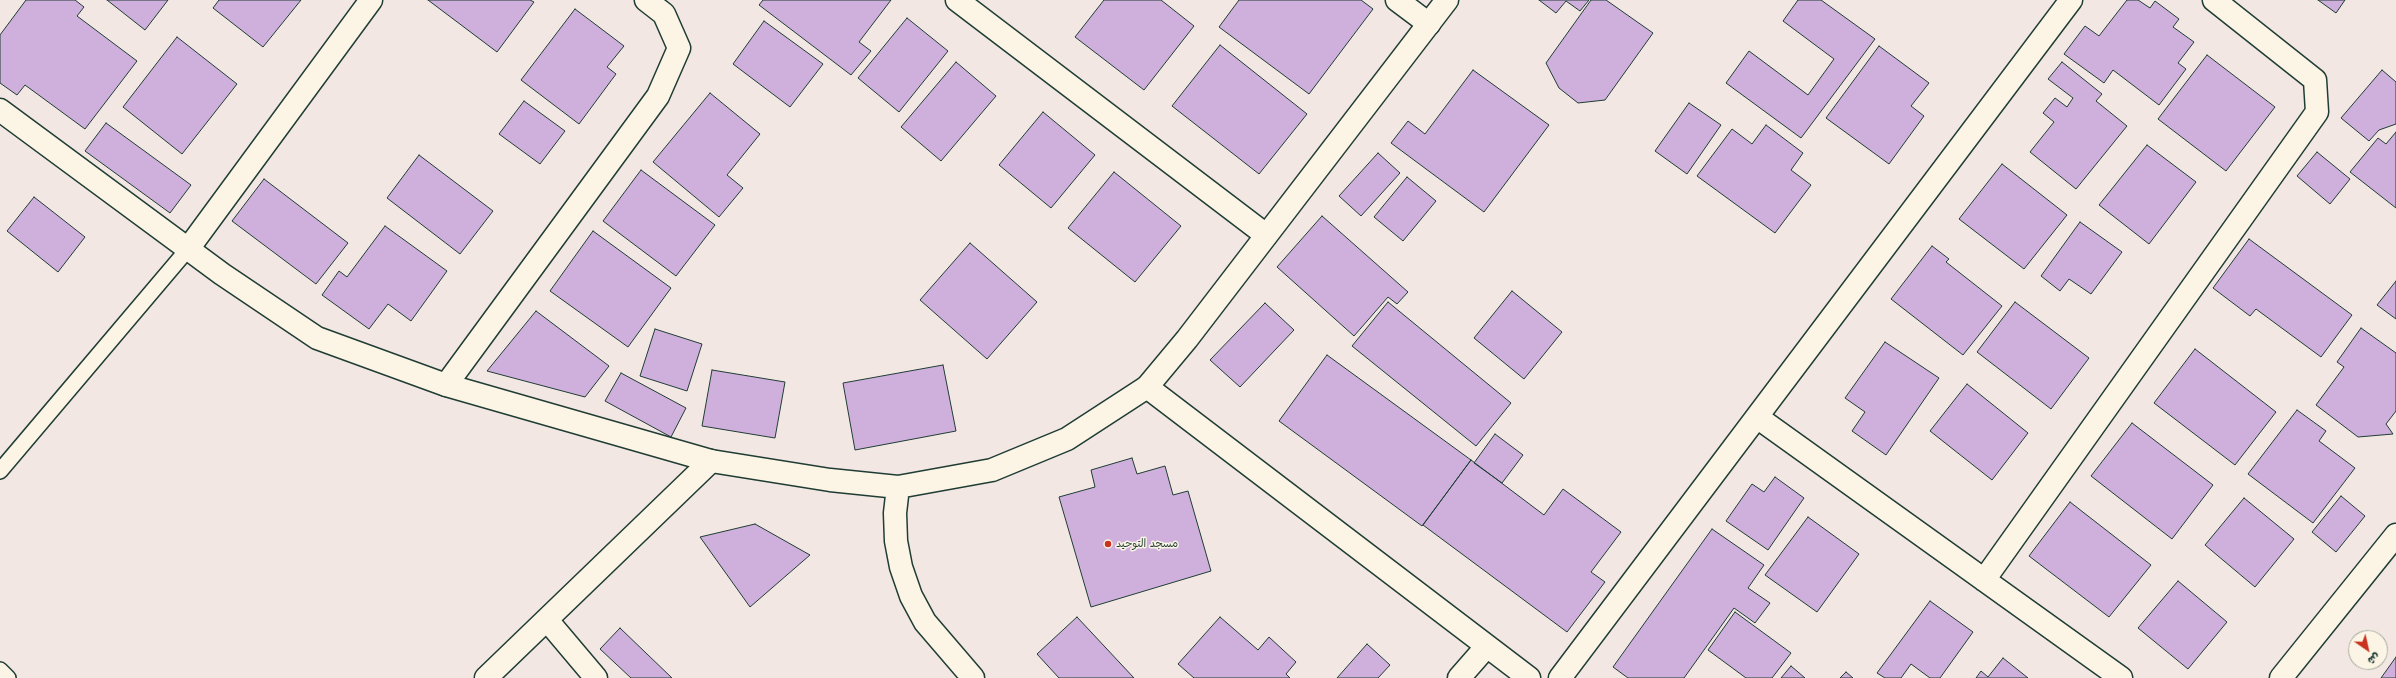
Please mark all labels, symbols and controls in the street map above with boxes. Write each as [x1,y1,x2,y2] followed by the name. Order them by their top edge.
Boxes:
[1116,537,1178,551] place label: مسجد التوحيد
[1103,539,1113,549] marker: مسجد التوحيد
[2348,630,2388,670] north arrow
[2365,650,2384,669] text: ش

